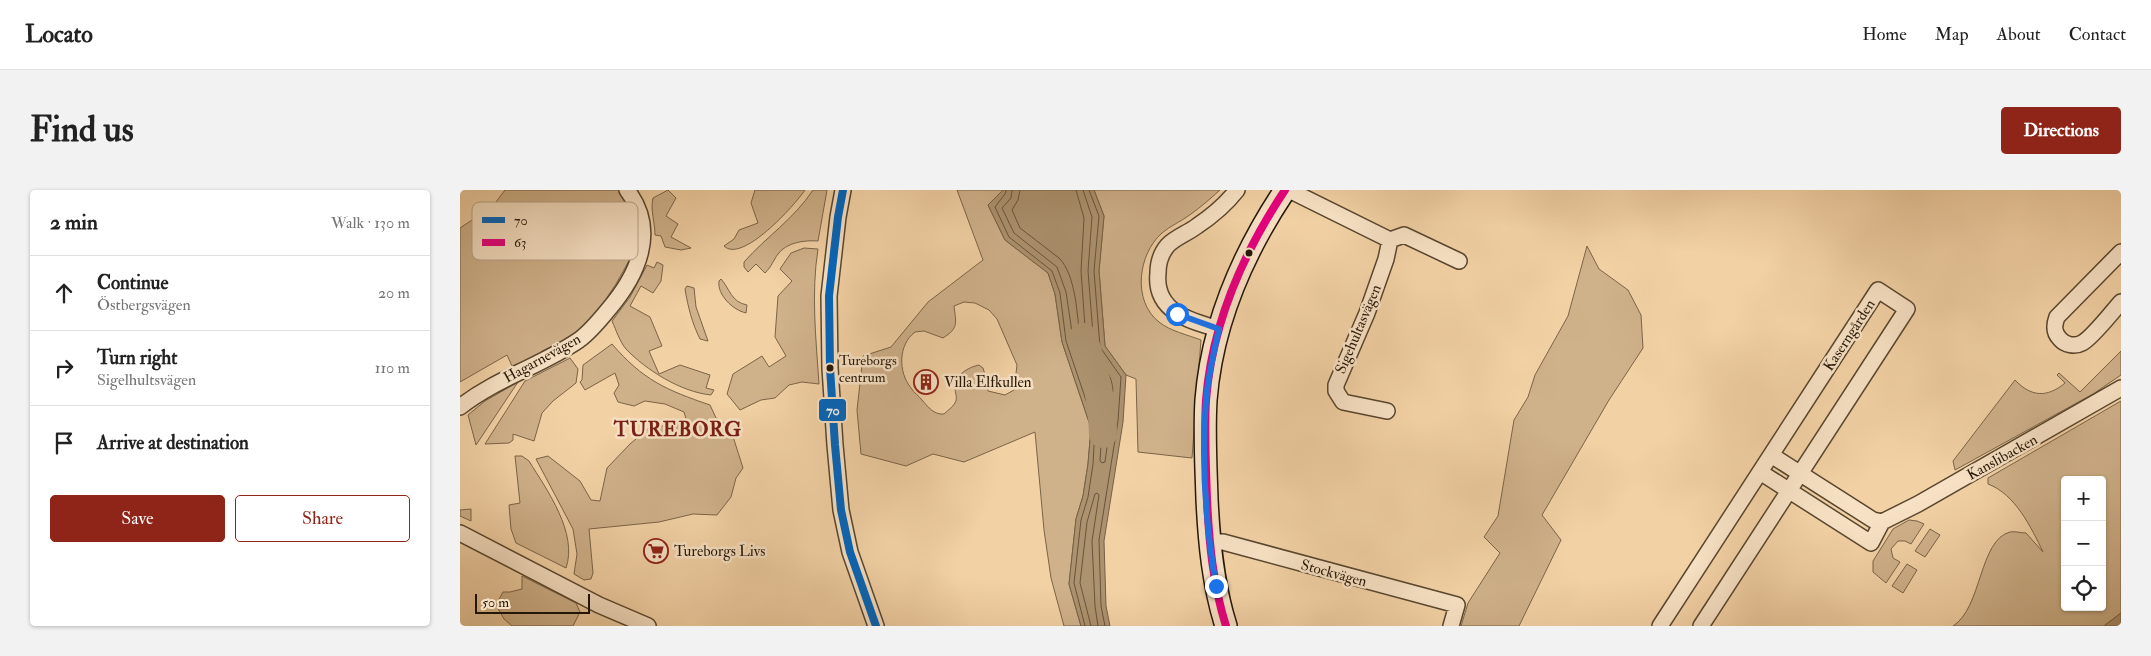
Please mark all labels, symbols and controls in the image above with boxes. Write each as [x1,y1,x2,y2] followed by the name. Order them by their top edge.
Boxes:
[25,19,93,50] text: Locato
[1862,23,1907,46] text: Home
[1935,23,1969,46] text: Map
[1997,23,2041,46] text: About
[2069,23,2126,46] text: Contact
[2001,107,2121,154] button: Directions
[30,108,134,152] text: Find us
[472,202,638,260] legend
[50,209,98,236] text: 2 min
[514,212,528,229] text: 70
[331,213,410,233] text: Walk · 130 m
[514,234,526,251] text: 63
[1244,248,1254,258] unlabelled marker
[97,271,168,295] text: Continue
[50,279,78,307] icon: ahead
[1331,281,1386,377] street label: Sigehultasvägen
[378,283,410,303] text: 20 m
[97,295,191,315] text: Östbergsvägen
[1819,296,1880,375] street label: Kaserngården
[1166,303,1189,326] route start
[500,329,584,387] street label: Hagarnevägen
[97,346,177,370] text: Turn right
[839,352,897,386] place label: Tureborgs centrum
[50,354,78,382] icon: right
[375,358,410,378] text: 110 m
[825,363,835,373] marker: Tureborgs centrum
[913,369,939,395] building icon: Villa Elfkullen
[97,370,196,390] text: Sigelhultsvägen
[944,373,1032,392] place label: Villa Elfkullen
[818,398,847,422] line badge: 70
[826,402,840,419] text: 70
[613,417,742,442] district label: TUREBORG
[50,429,78,457] icon: arrive
[1964,430,2041,485] street label: Kanslibacken
[97,431,249,455] text: Arrive at destination
[2061,476,2106,611] map controls
[2061,476,2106,521] button: +
[50,495,225,542] button: Save
[235,495,410,542] button: Share
[2061,521,2106,566] button: −
[643,538,669,564] supermarket icon: Tureborgs Livs
[674,542,765,561] place label: Tureborgs Livs
[1299,556,1369,591] street label: Stockvägen
[2061,566,2106,611] button: locate
[1205,575,1228,598] route end
[475,591,590,614] scale bar
[482,594,509,611] text: 50 m

